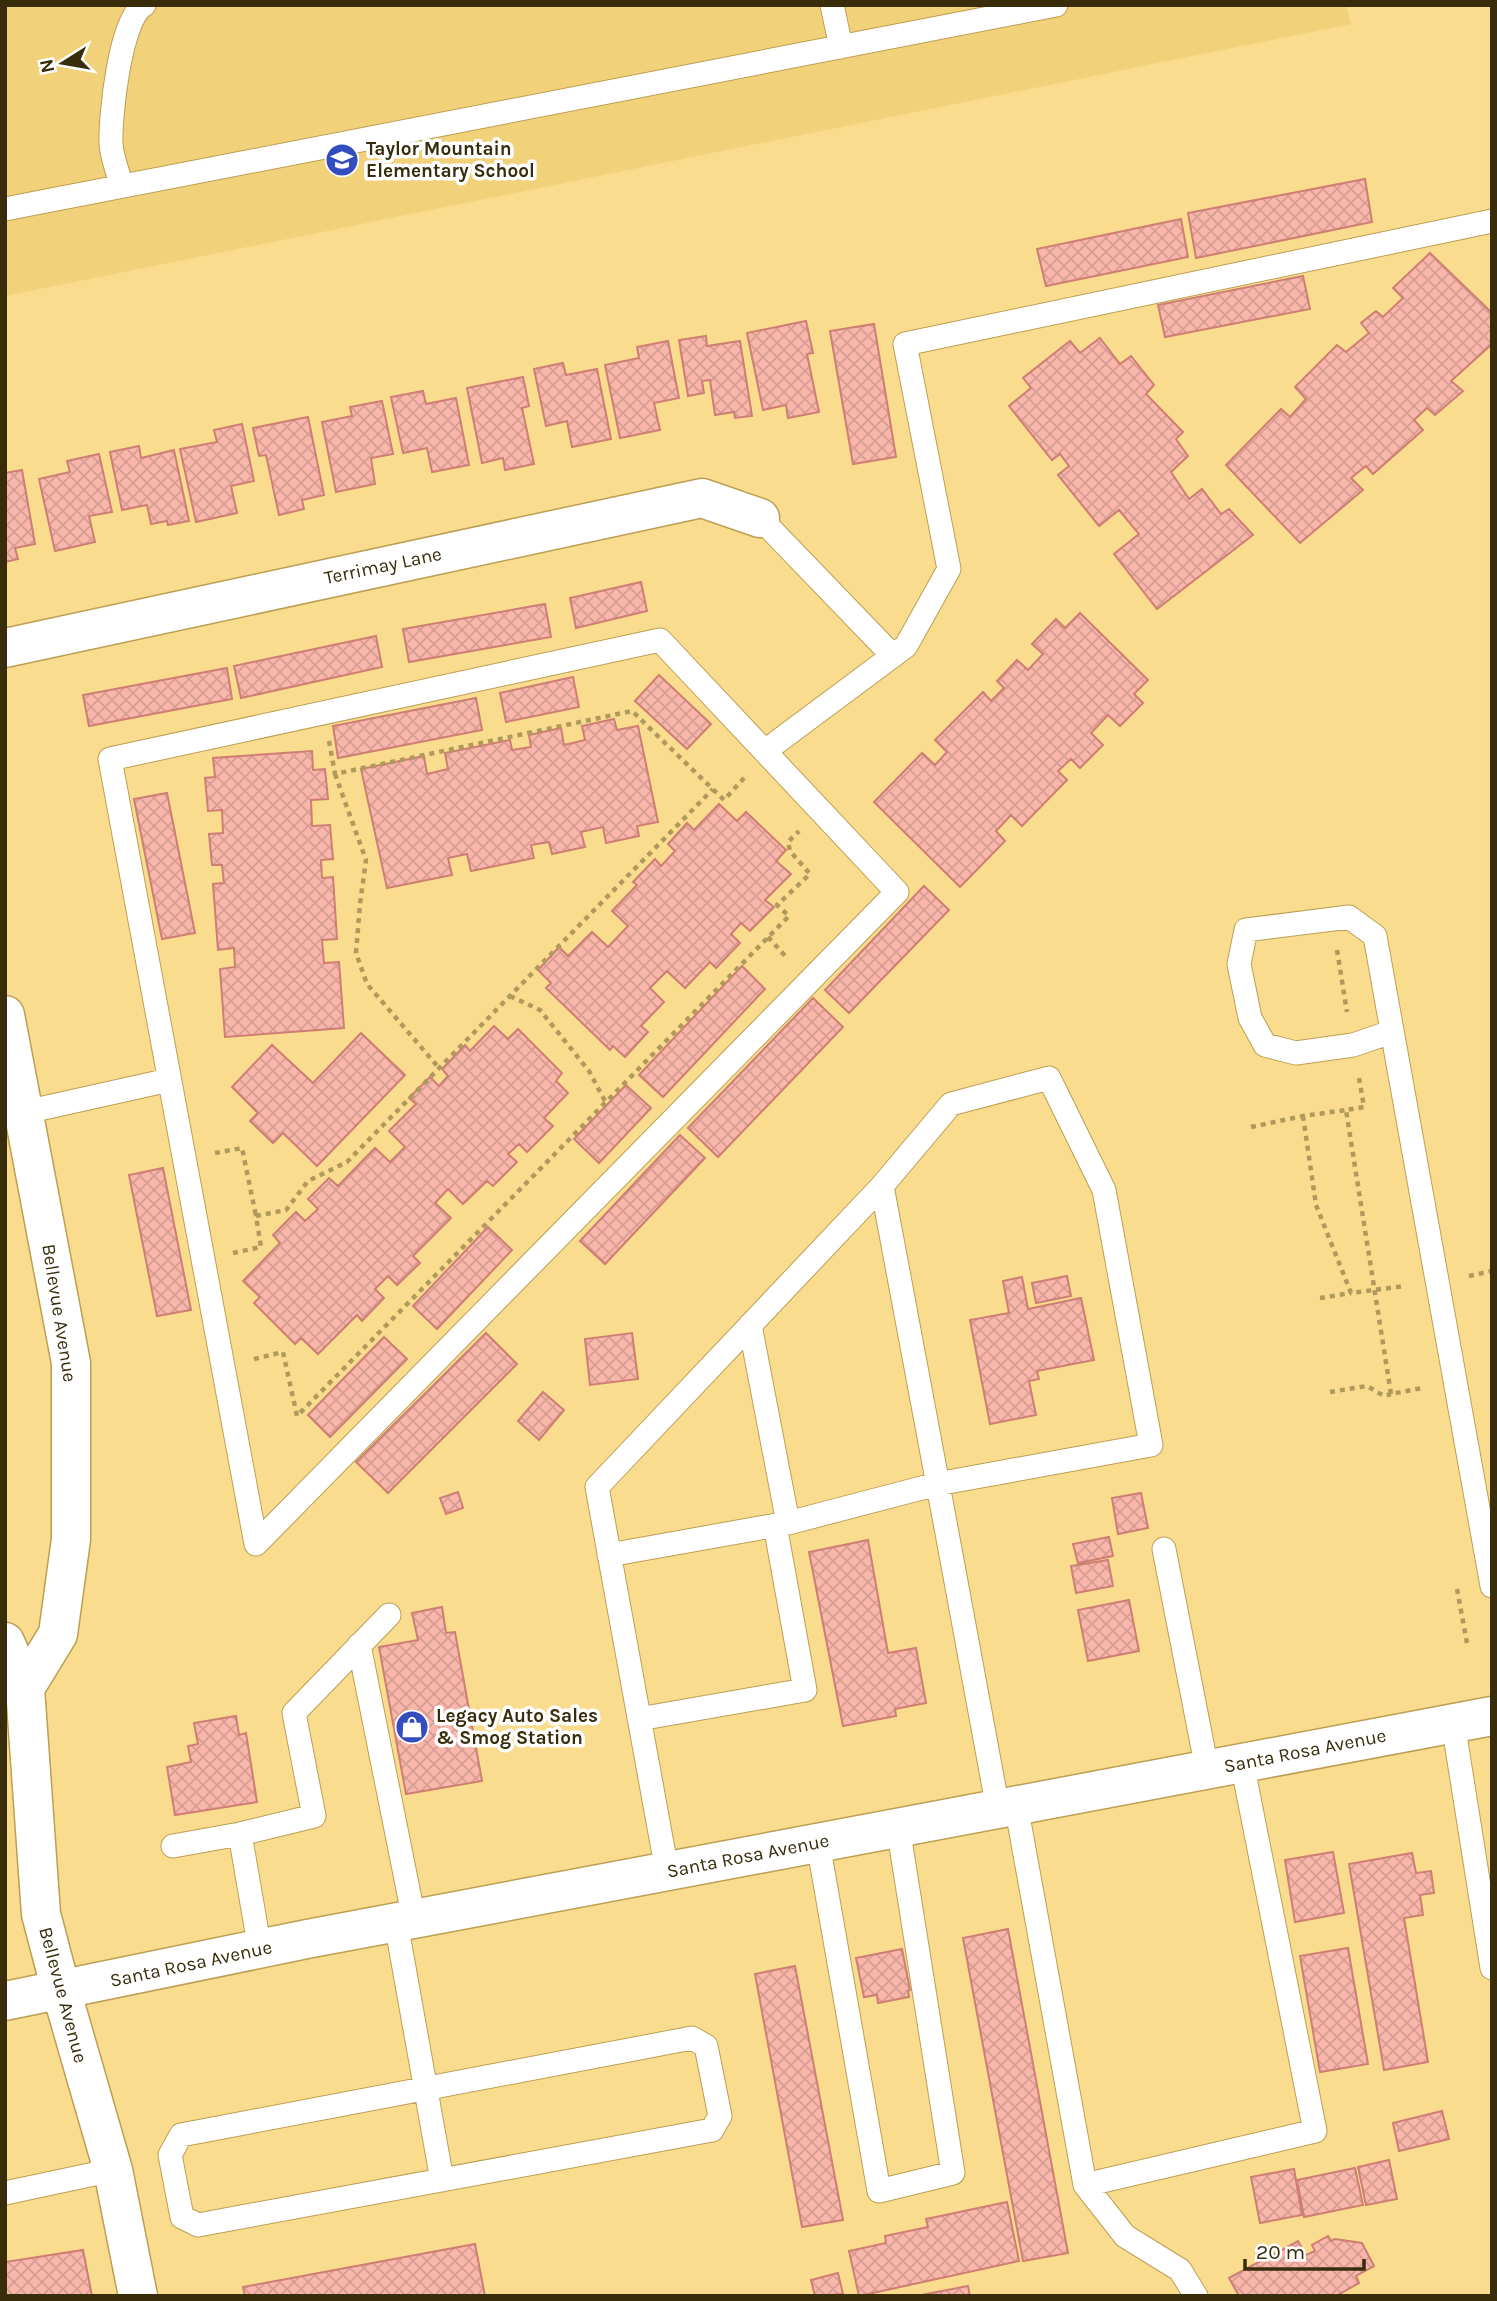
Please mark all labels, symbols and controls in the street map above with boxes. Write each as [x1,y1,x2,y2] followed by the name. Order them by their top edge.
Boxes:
[28,28,98,98] north arrow
[35,57,59,75] text: N
[366,138,535,182] place label: Taylor Mountain Elementary School
[323,141,361,179] school or university icon: Taylor Mountain Elementary School
[322,543,444,589] street label: Terrimay Lane
[37,1242,81,1384] street label: Bellevue Avenue
[436,1705,598,1749] place label: Legacy Auto Sales & Smog Station
[393,1708,431,1746] shop icon: Legacy Auto Sales & Smog Station
[1222,1724,1388,1778] street label: Santa Rosa Avenue
[665,1829,831,1883] street label: Santa Rosa Avenue
[34,1925,92,2065] street label: Bellevue Avenue
[108,1936,274,1992] street label: Santa Rosa Avenue
[1245,2228,1364,2272] scale bar
[1256,2240,1305,2264] text: 20 m

